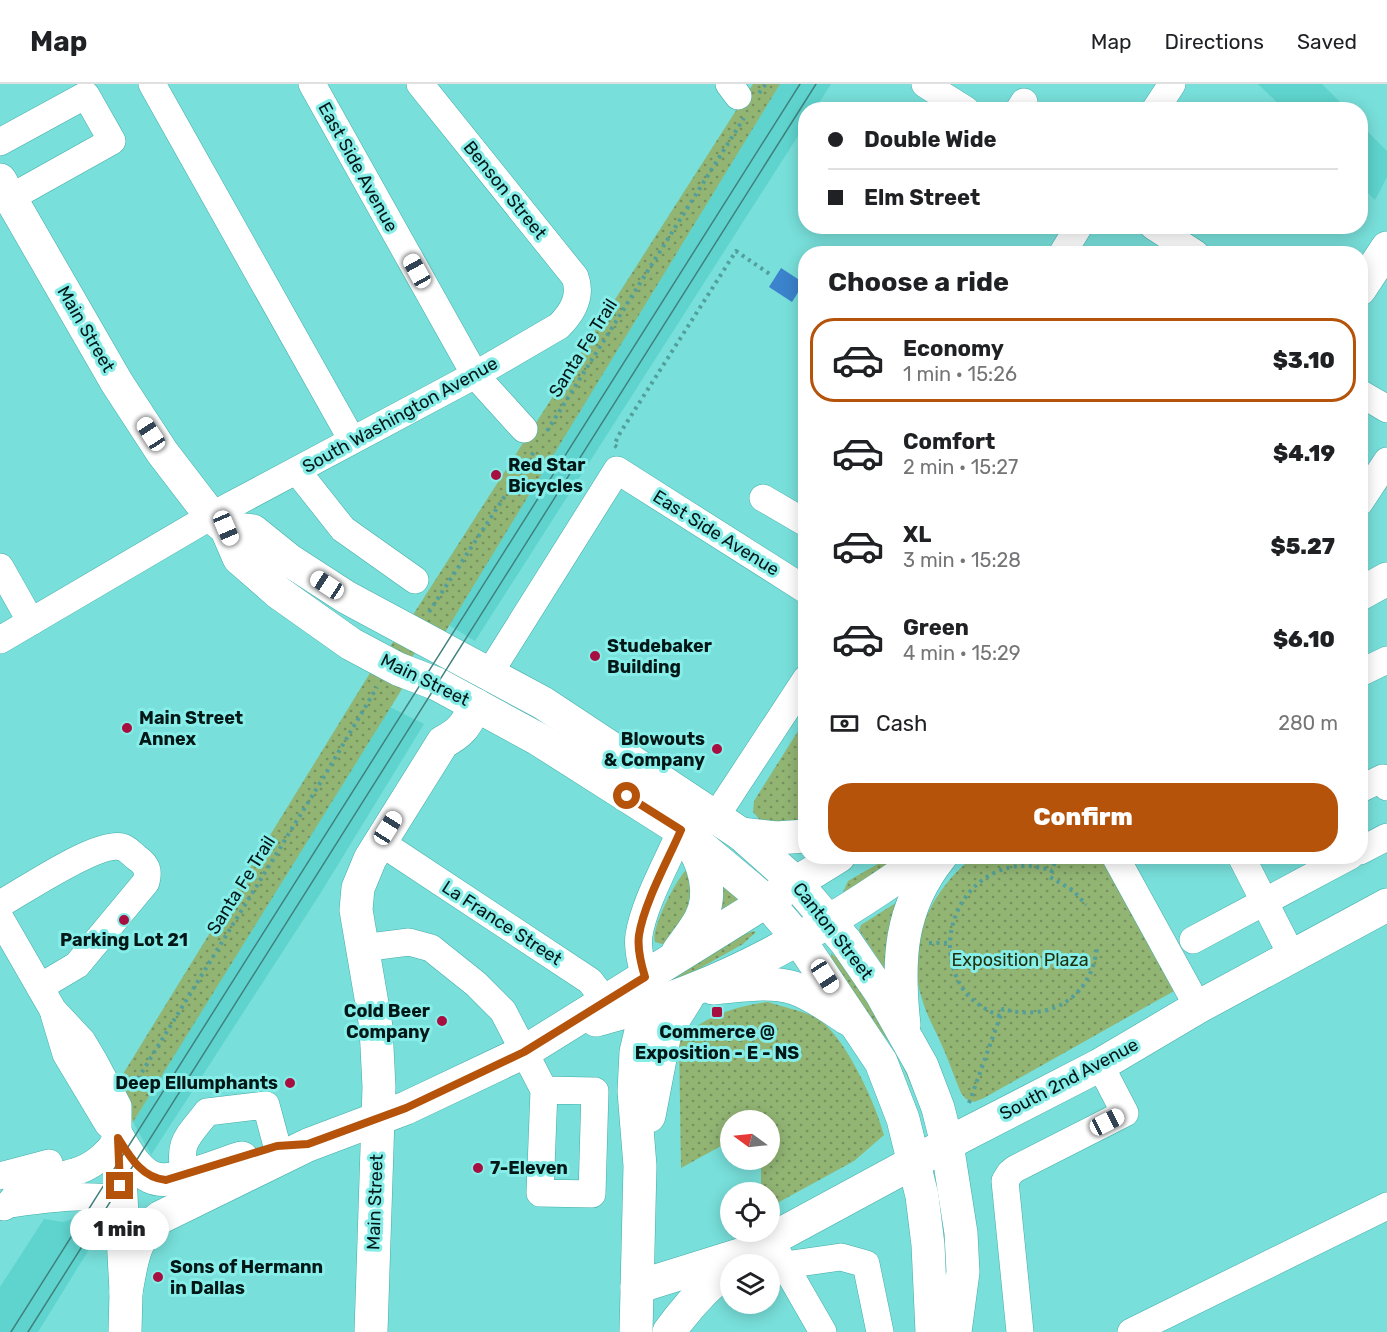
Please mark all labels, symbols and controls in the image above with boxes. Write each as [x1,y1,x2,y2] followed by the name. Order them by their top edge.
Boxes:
[30,25,87,58] text: Map
[1091,29,1132,54] text: Map
[1165,29,1264,54] text: Directions
[1297,29,1357,54] text: Saved
[313,98,403,236] street label: East Side Avenue
[864,126,997,153] text: Double Wide
[459,136,551,244] street label: Benson Street
[864,184,980,211] text: Elm Street
[400,251,434,291] car
[828,266,1009,298] text: Choose a ride
[52,282,120,376] street label: Main Street
[544,295,622,401] street label: Santa Fe Trail
[831,333,885,387] icon: car
[903,335,1004,362] text: Economy
[1273,347,1335,374] text: $3.10
[299,352,501,478] street label: South Washington Avenue
[903,362,1017,386] text: 1 min · 15:26
[134,414,168,454] car
[831,426,885,480] icon: car
[903,428,995,455] text: Comfort
[1273,440,1335,467] text: $4.19
[508,454,585,497] place label: Red Star Bicycles
[903,455,1018,479] text: 2 min · 15:27
[489,468,503,482] marker: Red Star Bicycles
[649,485,783,581] street label: East Side Avenue
[211,508,241,548] car
[831,519,885,573] icon: car
[903,521,931,548] text: XL
[1271,533,1335,560] text: $5.27
[903,548,1021,572] text: 3 min · 15:28
[307,568,347,602] car
[831,612,885,666] icon: car
[903,614,969,641] text: Green
[1273,626,1335,653] text: $6.10
[607,635,712,678] place label: Studebaker Building
[903,641,1021,665] text: 4 min · 15:29
[377,649,473,711] street label: Main Street
[588,649,602,663] marker: Studebaker Building
[139,707,243,750] place label: Main Street Annex
[828,707,861,740] icon: cash
[876,710,927,737] text: Cash
[1278,711,1338,735] text: 280 m
[120,721,134,735] marker: Main Street Annex
[604,728,705,771] place label: Blowouts & Company
[710,742,724,756] marker: Blowouts & Company
[613,782,640,809] route start
[828,783,1338,852] button: Confirm
[371,808,405,848] car
[202,832,280,938] street label: Santa Fe Trail
[438,876,566,970] street label: La France Street
[788,878,878,984] street label: Canton Street
[117,913,131,927] marker: Parking Lot 21
[60,929,188,951] place label: Parking Lot 21
[951,949,1089,971] park label: Exposition Plaza
[808,956,842,996] car
[344,1000,430,1043] place label: Cold Beer Company
[710,1005,724,1019] marker: Commerce @ Exposition - E - NS
[435,1014,449,1028] marker: Cold Beer Company
[635,1021,799,1064] place label: Commerce @ Exposition - E - NS
[996,1033,1142,1125] street label: South 2nd Avenue
[115,1072,278,1094] place label: Deep Ellumphants
[283,1076,297,1090] marker: Deep Ellumphants
[1087,1106,1127,1138] car
[720,1110,780,1170] north arrow
[720,1110,780,1314] map controls
[362,1154,388,1250] street label: Main Street
[490,1157,568,1179] place label: 7-Eleven
[471,1161,485,1175] marker: 7-Eleven
[106,1172,133,1199] route end
[720,1182,780,1242] button: locate
[70,1207,170,1249] callout: 1 min
[93,1217,146,1241] text: 1 min
[720,1254,780,1314] button: layers
[170,1256,323,1299] place label: Sons of Hermann in Dallas
[151,1270,165,1284] marker: Sons of Hermann in Dallas

